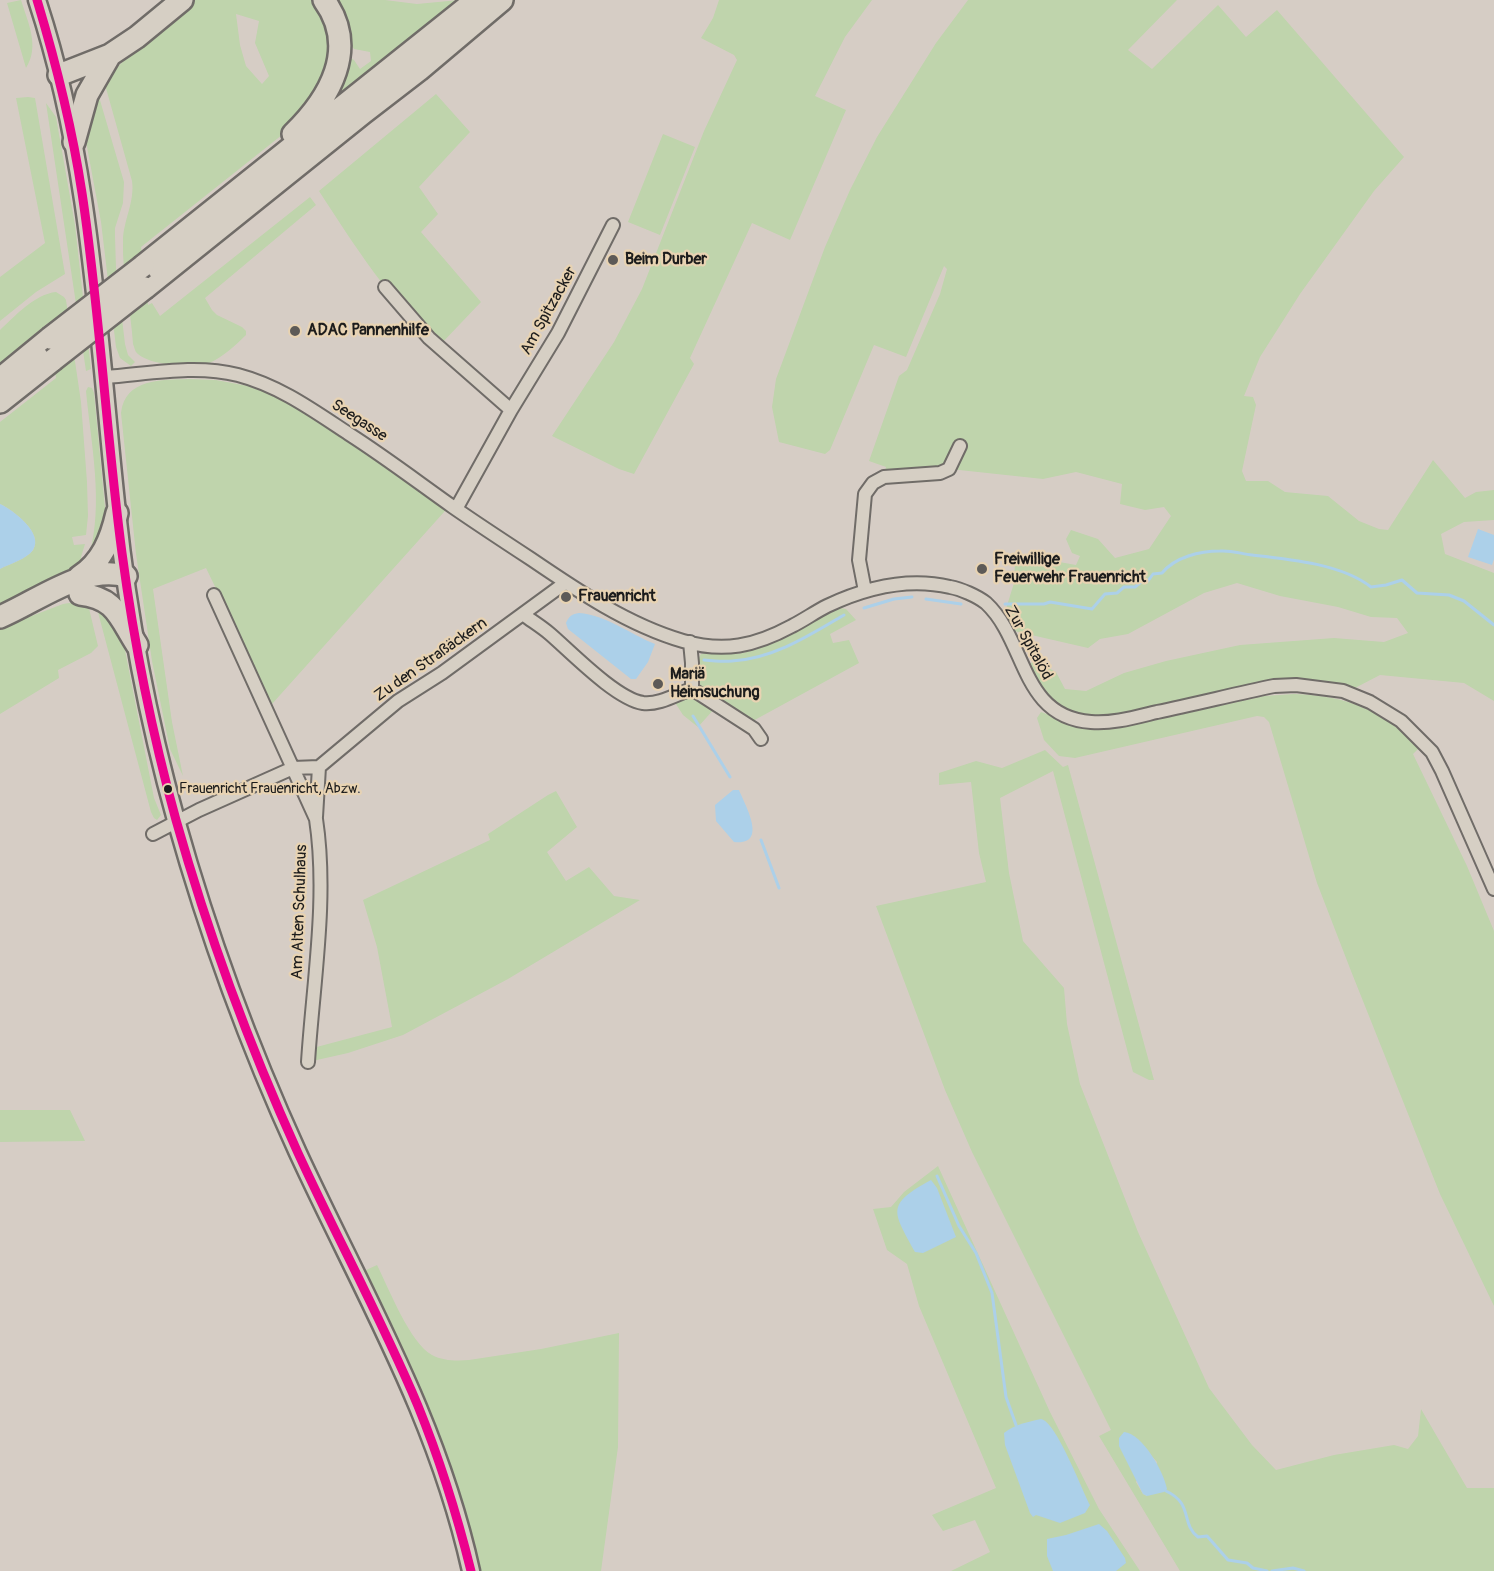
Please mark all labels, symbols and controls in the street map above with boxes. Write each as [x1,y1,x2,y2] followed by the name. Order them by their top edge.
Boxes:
[625,250,707,270] place label: Beim Durber
[606,253,620,267] marker: Beim Durber
[517,263,581,359] street label: Am Spitzacker
[307,321,429,341] place label: ADAC Pannenhilfe
[288,324,302,338] marker: ADAC Pannenhilfe
[327,396,391,446] street label: Seegasse
[994,550,1146,588] place label: Freiwillige Feuerwehr Frauenricht
[975,562,989,576] marker: Freiwillige Feuerwehr Frauenricht
[578,587,656,607] place label: Frauenricht
[559,590,573,604] marker: Frauenricht
[1000,602,1056,684] street label: Zur Spitalöd
[371,614,491,706] street label: Zu den Straßäckern
[670,665,759,703] place label: Mariä Heimsuchung
[651,677,665,691] marker: Mariä Heimsuchung
[179,781,361,797] place label: Frauenricht Frauenricht, Abzw.
[162,783,174,795] marker: Frauenricht Frauenricht, Abzw.
[288,844,312,980] street label: Am Alten Schulhaus

